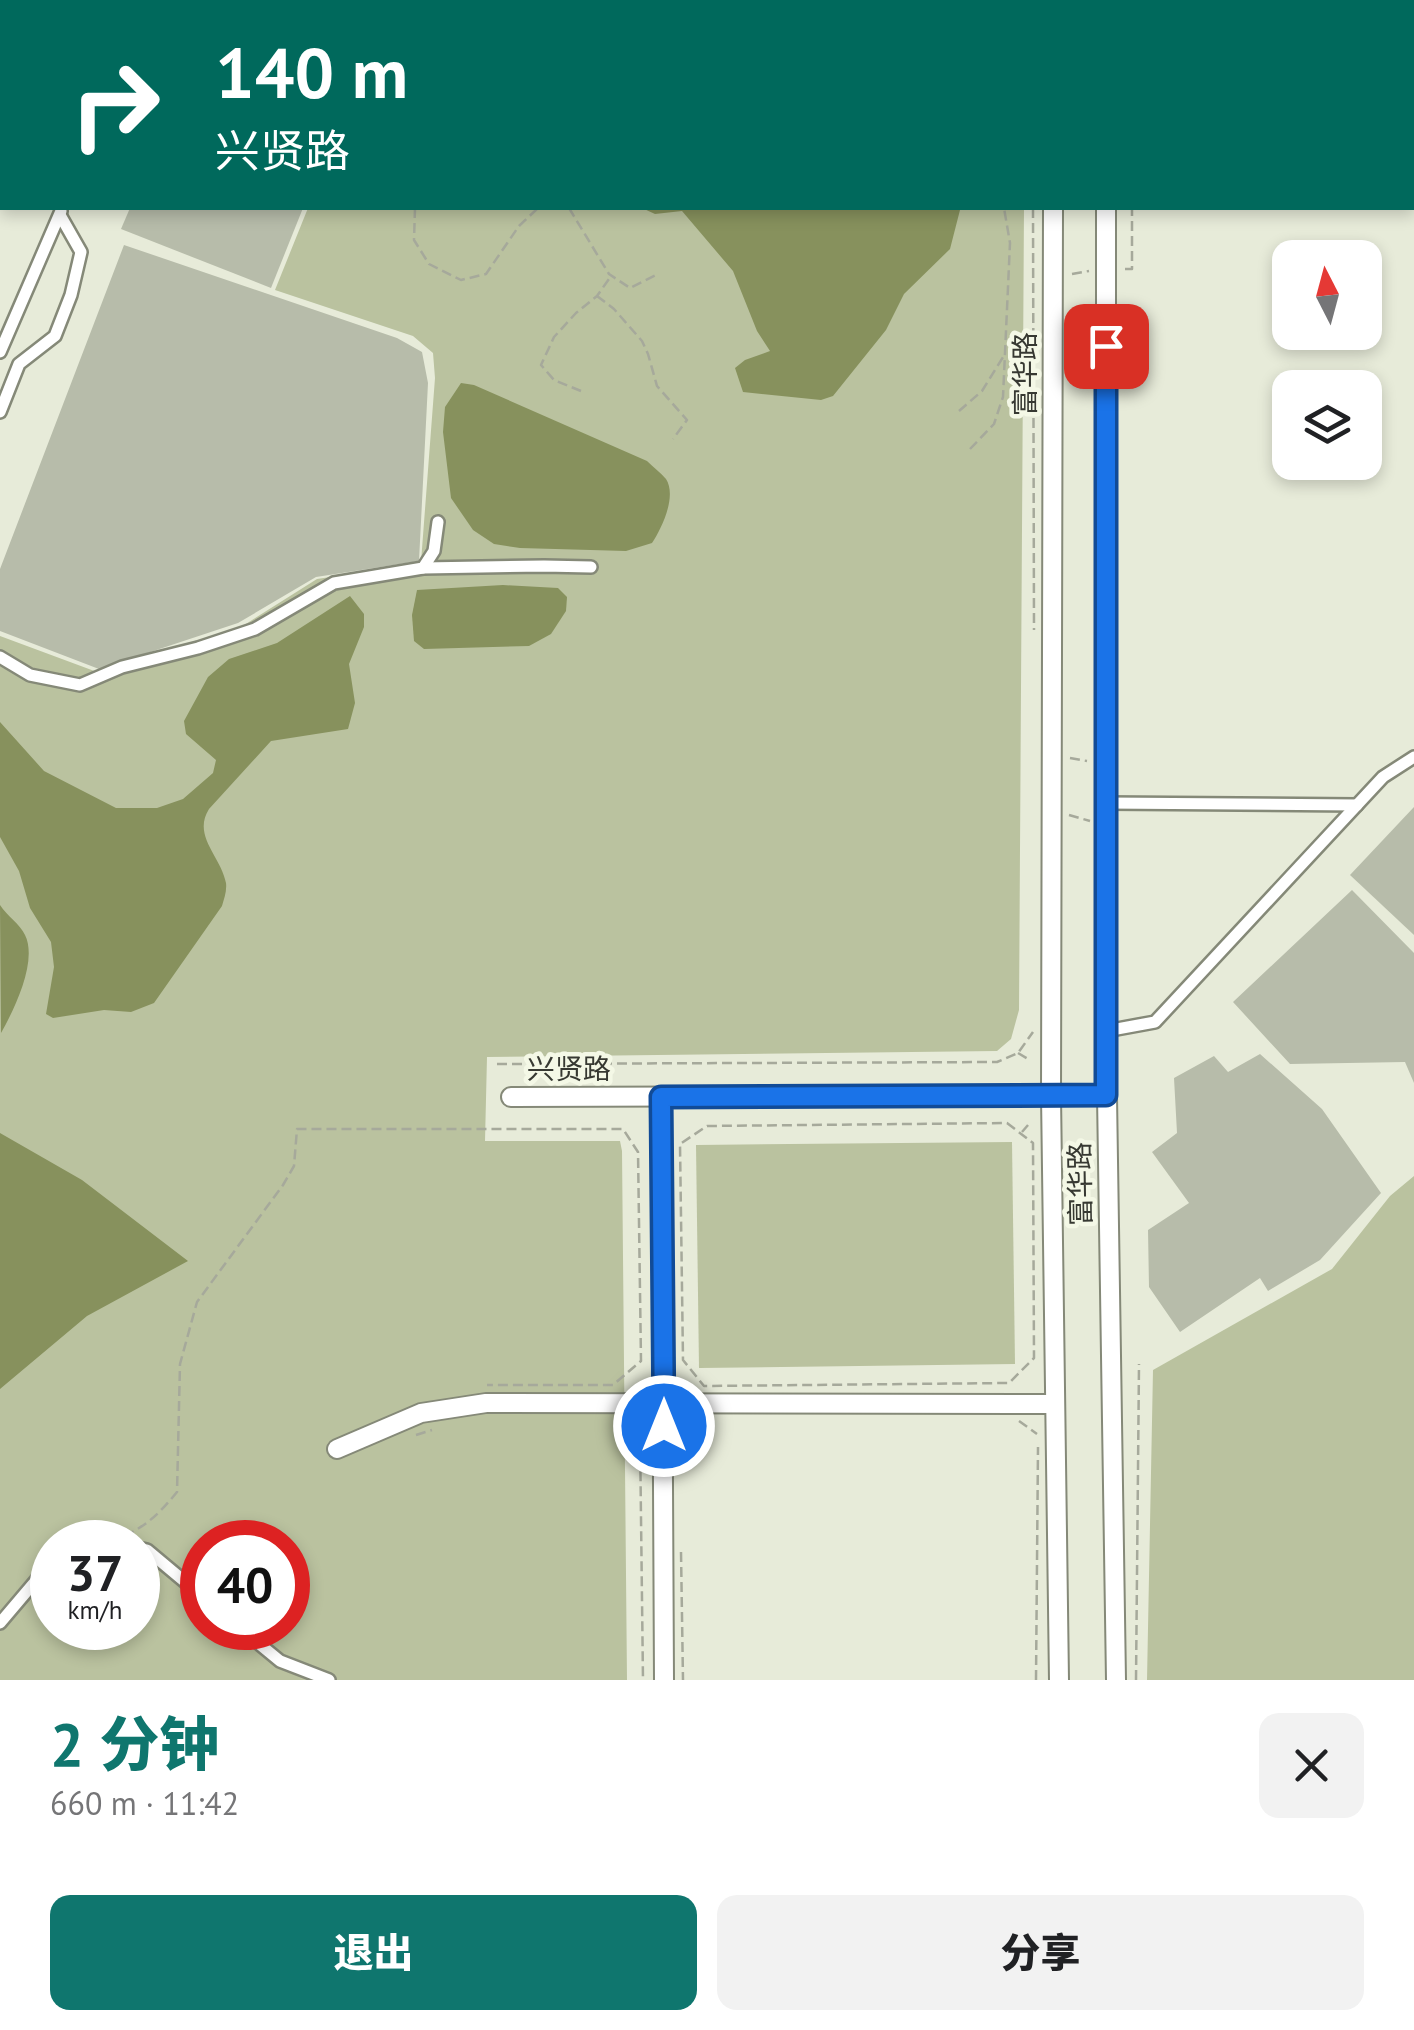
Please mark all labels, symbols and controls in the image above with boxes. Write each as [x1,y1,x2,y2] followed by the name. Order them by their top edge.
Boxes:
[215,27,408,117] text: 140 m
[50,40,180,170] icon: right
[215,121,350,179] text: 兴贤路
[1272,240,1382,350] north arrow
[1272,240,1382,480] map controls
[1064,304,1149,389] pin
[1079,319,1134,374] icon: arrive
[1006,332,1043,416] street label: 富华路
[1272,370,1382,480] button: layers
[527,1050,611,1087] street label: 兴贤路
[1060,1142,1099,1226] street label: 富华路
[612,1374,716,1478] position arrow
[180,1520,310,1650] speed limit sign: 40
[67,1540,123,1605] text: 37
[68,1594,122,1626] text: km/h
[50,1705,219,1783] text: 2 分钟
[1259,1713,1364,1818] button: close
[50,1782,239,1824] text: 660 m · 11:42
[50,1895,697,2010] button: 退出
[717,1895,1364,2010] button: 分享

